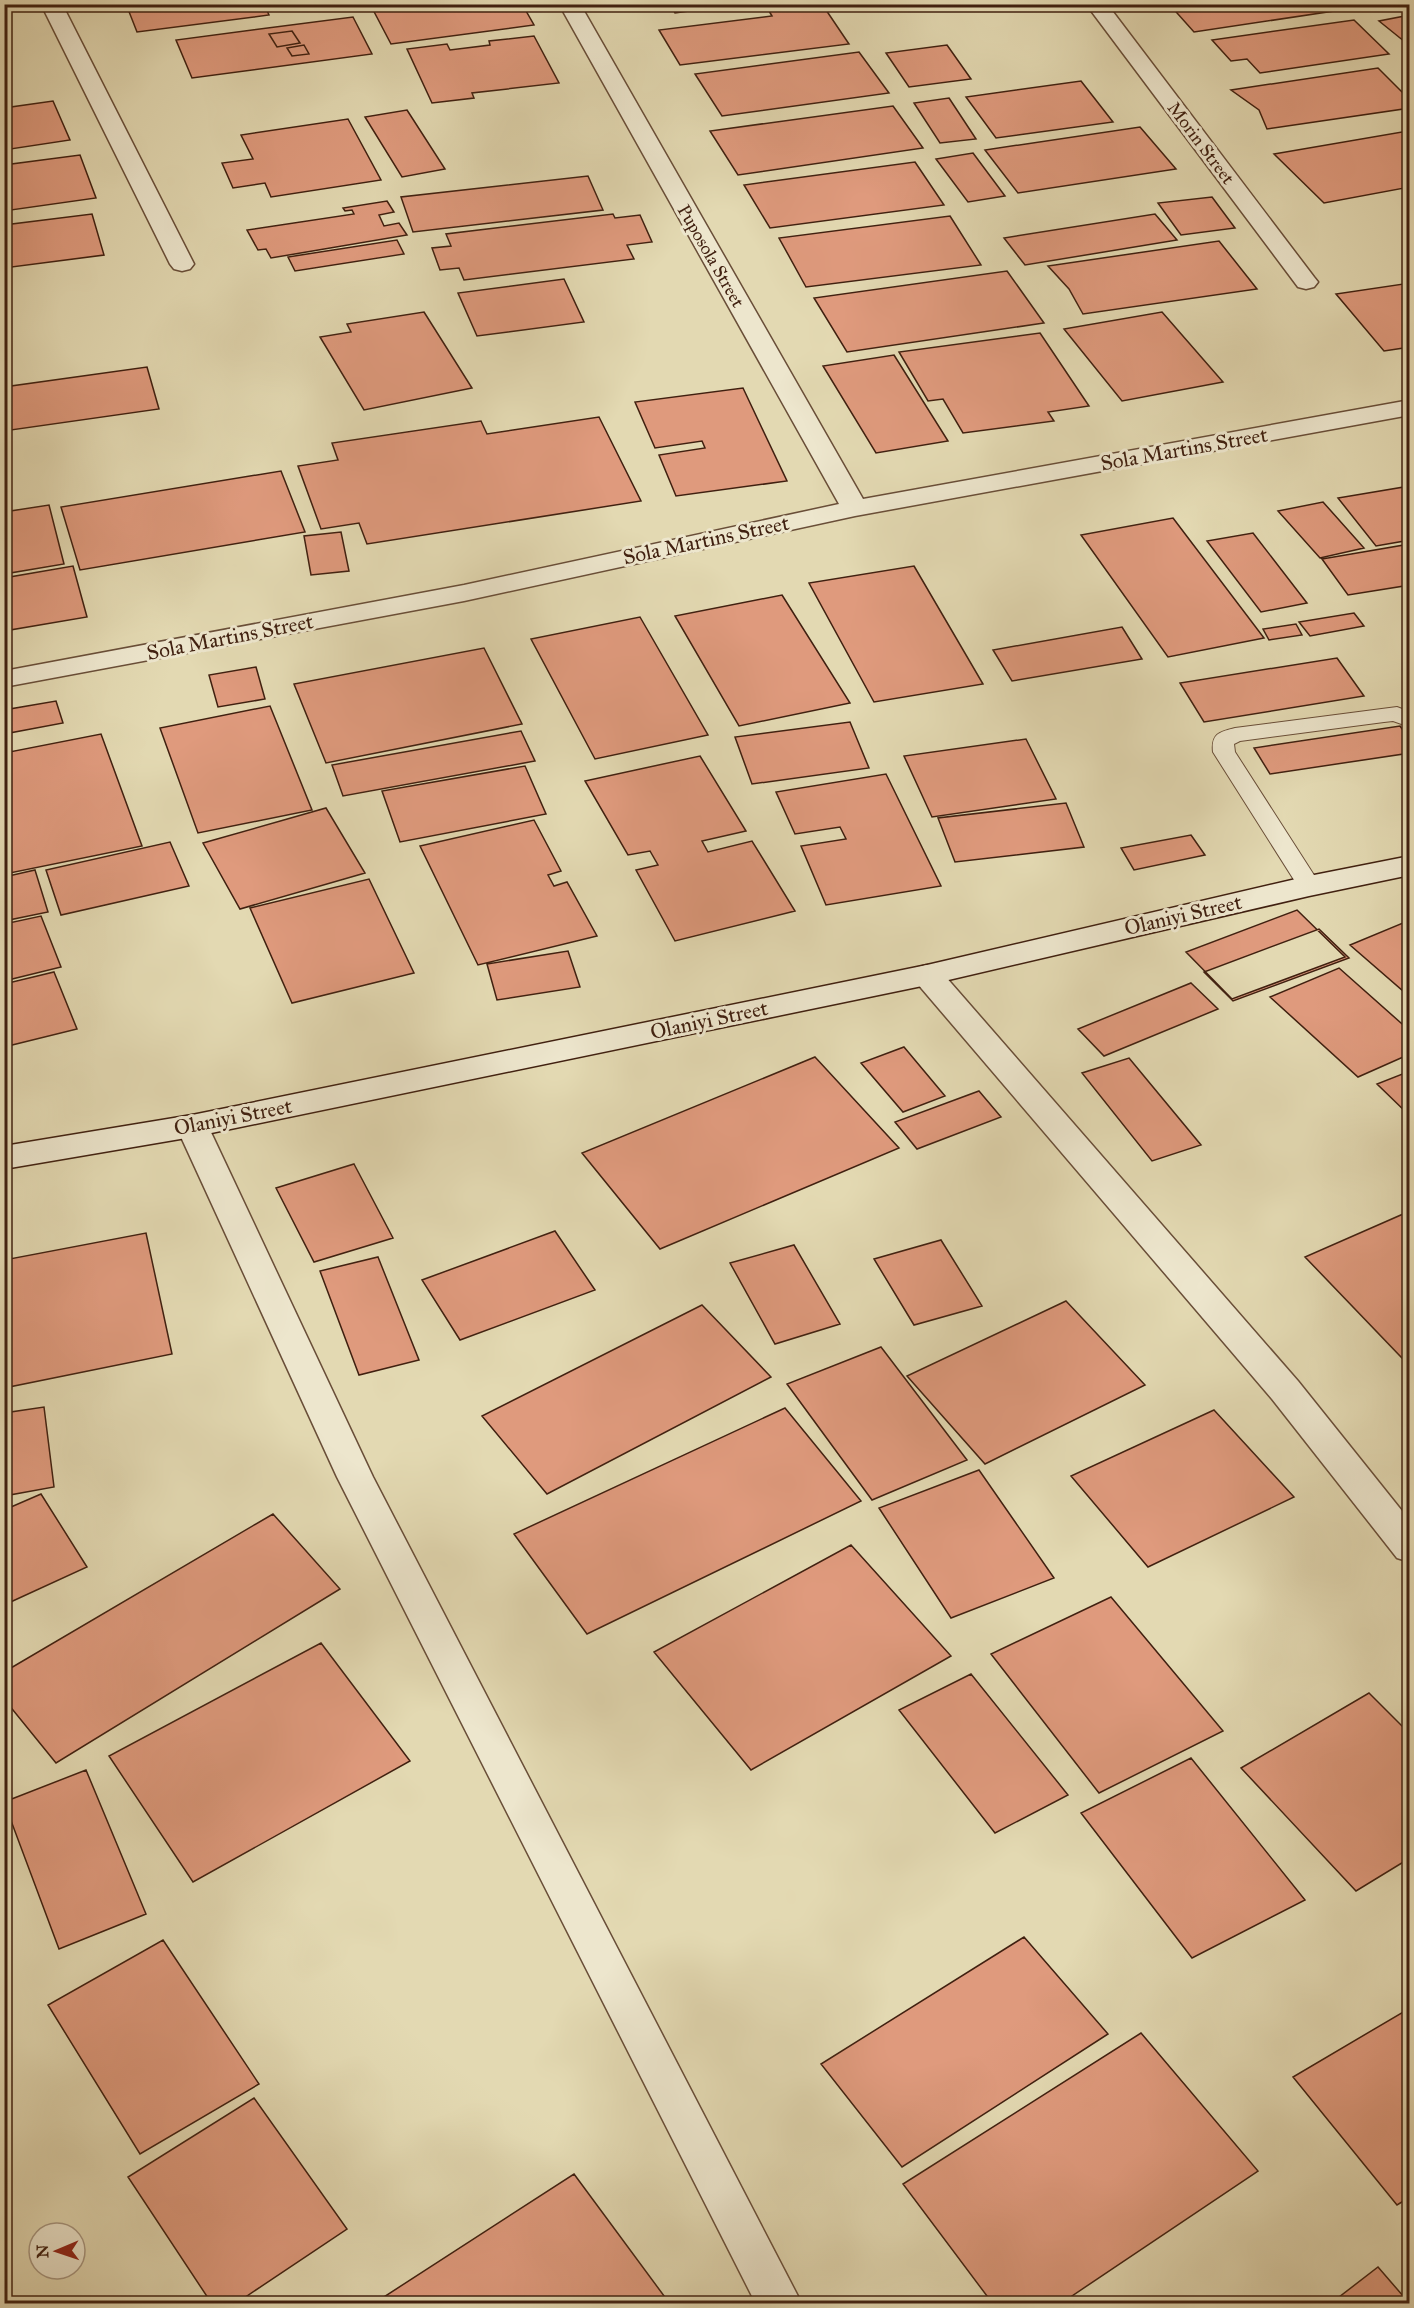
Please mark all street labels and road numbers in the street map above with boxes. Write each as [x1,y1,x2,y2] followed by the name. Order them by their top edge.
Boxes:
[1163,97,1240,189] street label: Morin Street
[673,201,750,312] street label: Puposola Street
[1098,421,1270,476] street label: Sola Martins Street
[621,510,792,570] street label: Sola Martins Street
[145,608,316,666] street label: Sola Martins Street
[1122,889,1245,941] street label: Olaniyi Street
[648,995,771,1045] street label: Olaniyi Street
[172,1093,295,1141] street label: Olaniyi Street

